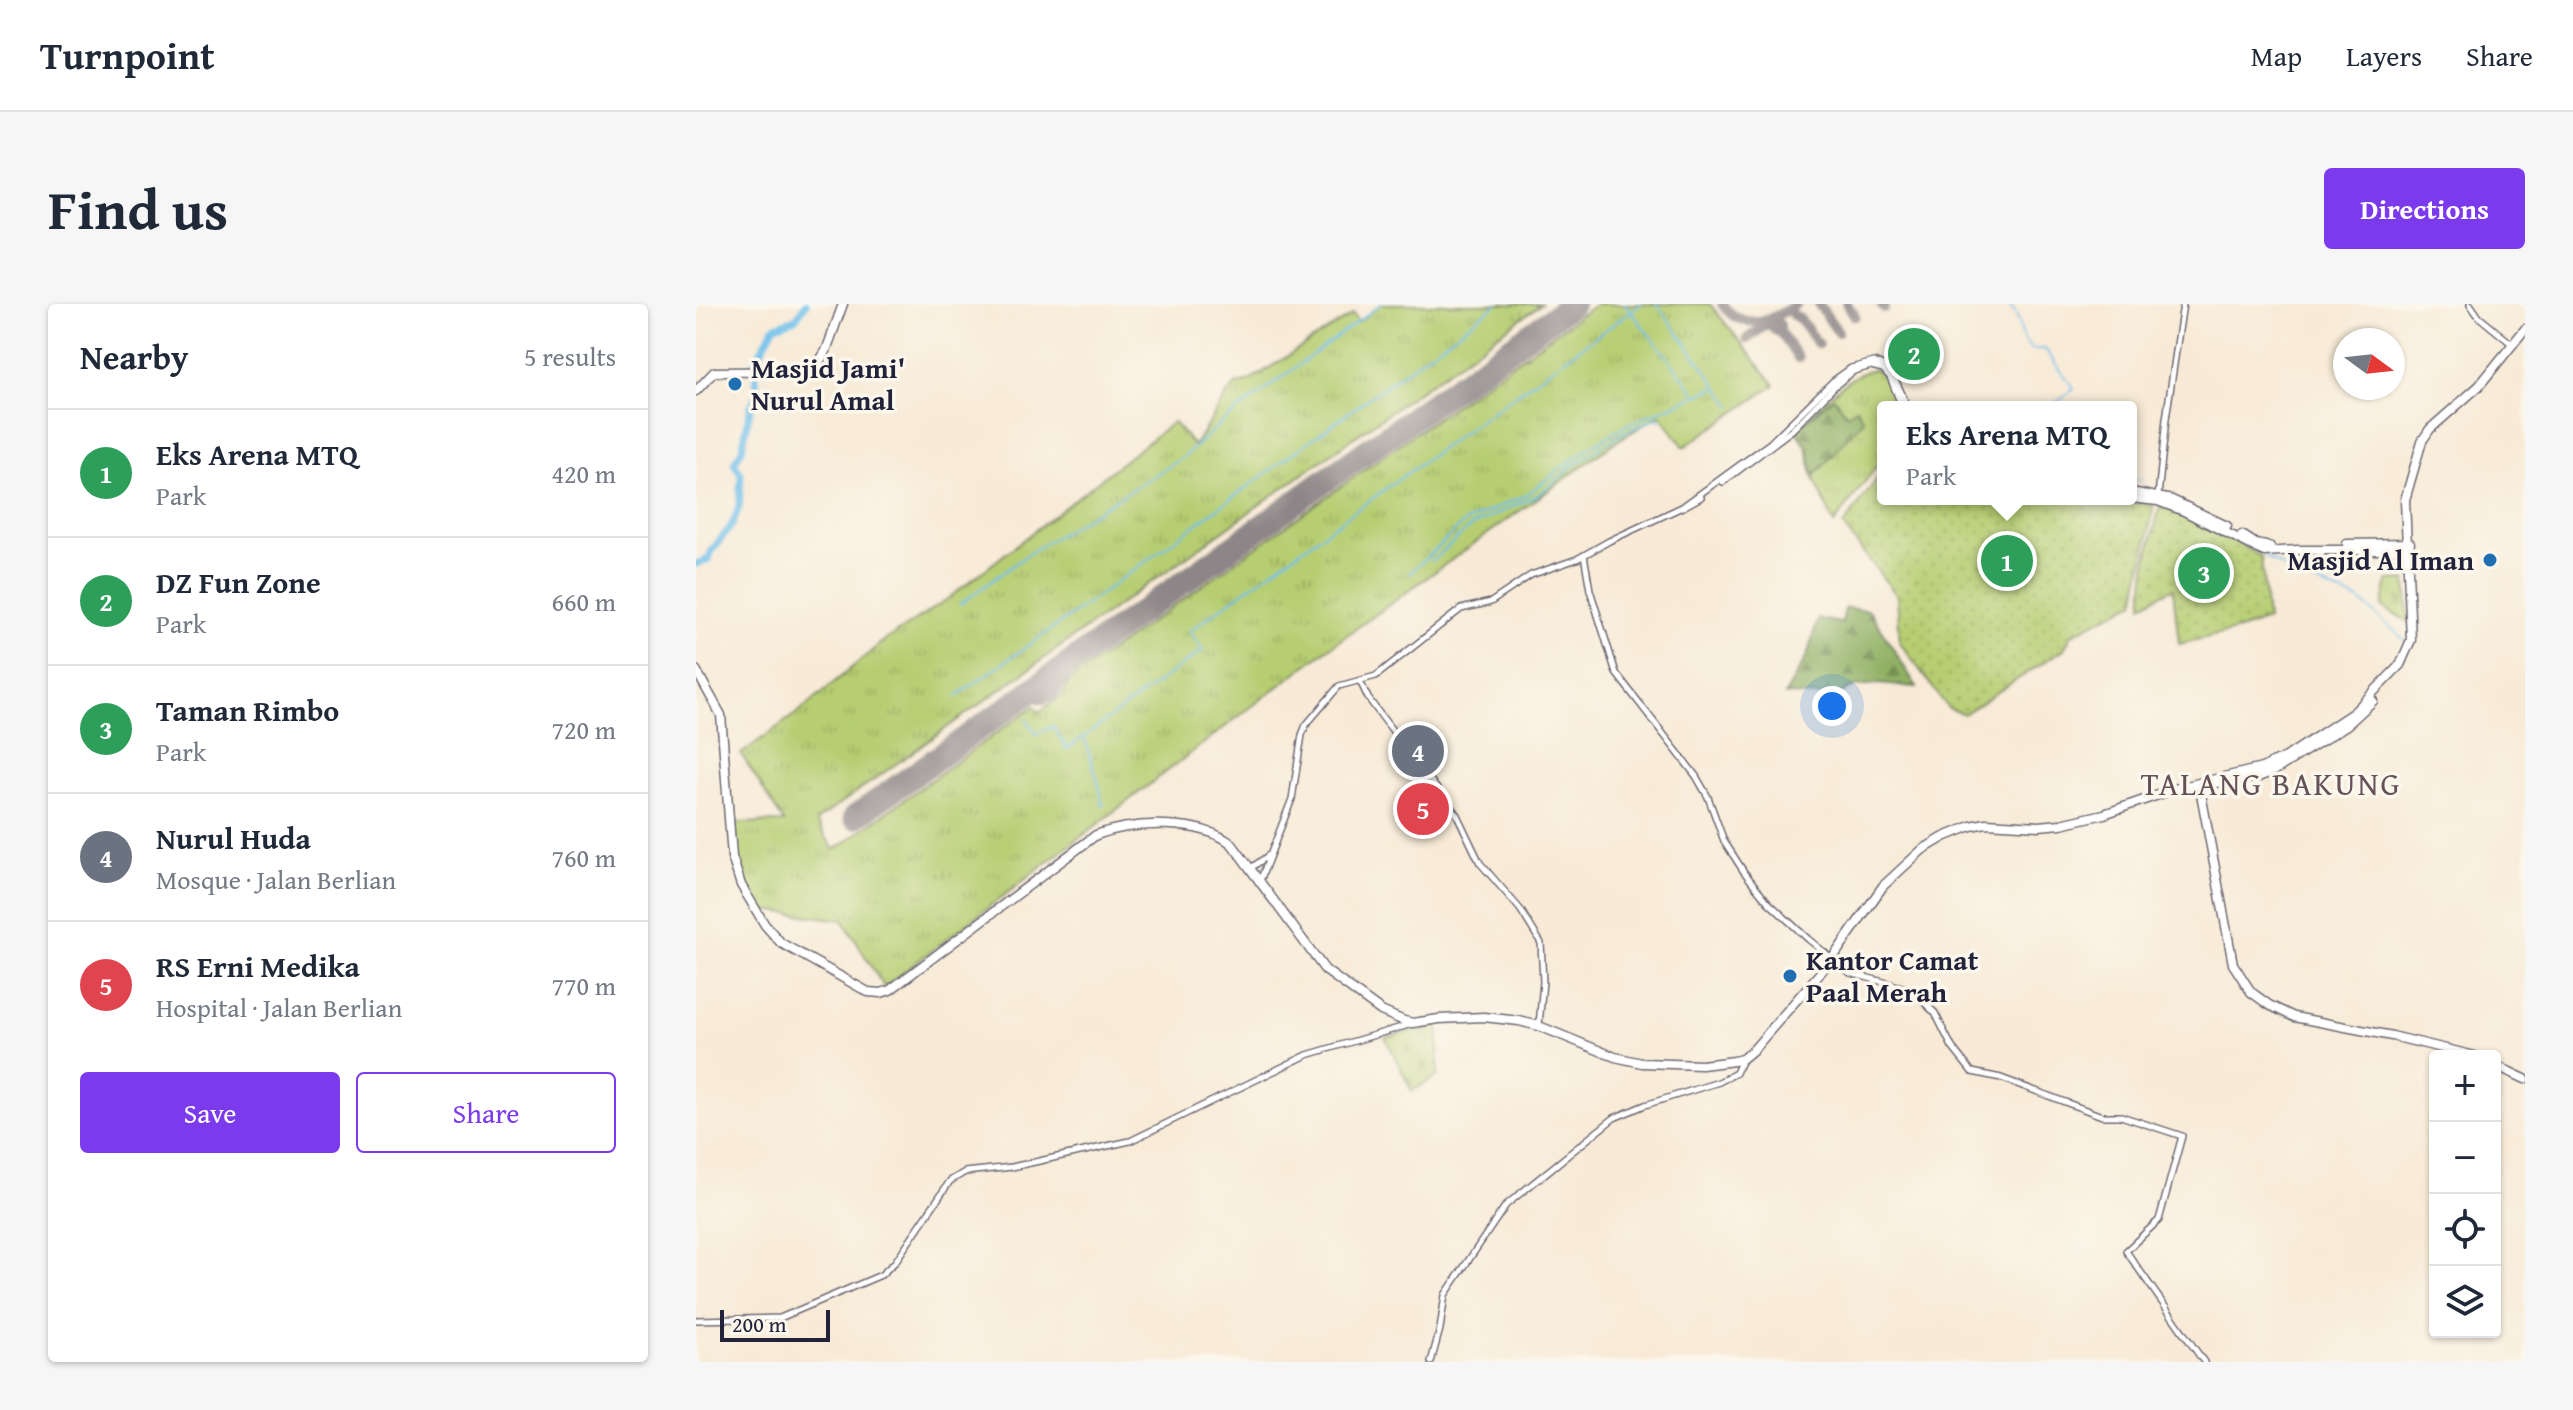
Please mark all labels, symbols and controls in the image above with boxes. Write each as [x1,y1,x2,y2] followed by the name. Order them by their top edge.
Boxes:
[40,27,215,83] text: Turnpoint
[2251,35,2302,76] text: Map
[2346,35,2422,76] text: Layers
[2466,35,2533,76] text: Share
[48,167,228,250] text: Find us
[2324,168,2525,249] button: Directions
[1888,324,1940,384] pin: 2
[2333,328,2405,400] north arrow
[80,332,189,381] text: Nearby
[524,337,616,376] text: 5 results
[751,347,905,420] place label: Masjid Jami' Nurul Amal
[726,375,744,393] marker: Masjid Jami' Nurul Amal
[1877,401,2137,505] popup
[1906,412,2108,456] text: Eks Arena MTQ
[156,432,358,476] text: Eks Arena MTQ
[99,454,113,493] text: 1
[551,454,616,493] text: 420 m
[1906,456,1956,495] text: Park
[156,476,206,515] text: Park
[1981,531,2033,591] pin: 1
[2287,539,2474,580] place label: Masjid Al Iman
[2178,543,2230,603] pin: 3
[2481,551,2499,569] marker: Masjid Al Iman
[156,560,321,604] text: DZ Fun Zone
[99,582,113,621] text: 2
[551,582,616,621] text: 660 m
[156,604,206,643] text: Park
[1812,686,1852,726] your location
[156,688,339,732] text: Taman Rimbo
[99,710,113,749] text: 3
[551,710,616,749] text: 720 m
[1392,721,1444,781] pin: 4
[156,732,206,771] text: Park
[2141,760,2401,807] district label: TALANG BAKUNG
[1397,779,1449,839] pin: 5
[156,816,311,860] text: Nurul Huda
[99,838,113,877] text: 4
[551,838,616,877] text: 760 m
[156,860,396,899] text: Mosque · Jalan Berlian
[1806,939,1979,1012] place label: Kantor Camat Paal Merah
[156,944,360,988] text: RS Erni Medika
[99,966,113,1005] text: 5
[551,966,616,1005] text: 770 m
[1781,967,1799,985] marker: Kantor Camat Paal Merah
[156,988,402,1027] text: Hospital · Jalan Berlian
[2429,1050,2501,1338] map controls
[2429,1050,2501,1122] button: +
[80,1072,340,1153] button: Save
[356,1072,616,1153] button: Share
[2429,1122,2501,1194] button: −
[2429,1194,2501,1266] button: locate
[2429,1266,2501,1338] button: layers
[720,1306,830,1342] scale bar
[732,1308,787,1340] text: 200 m

